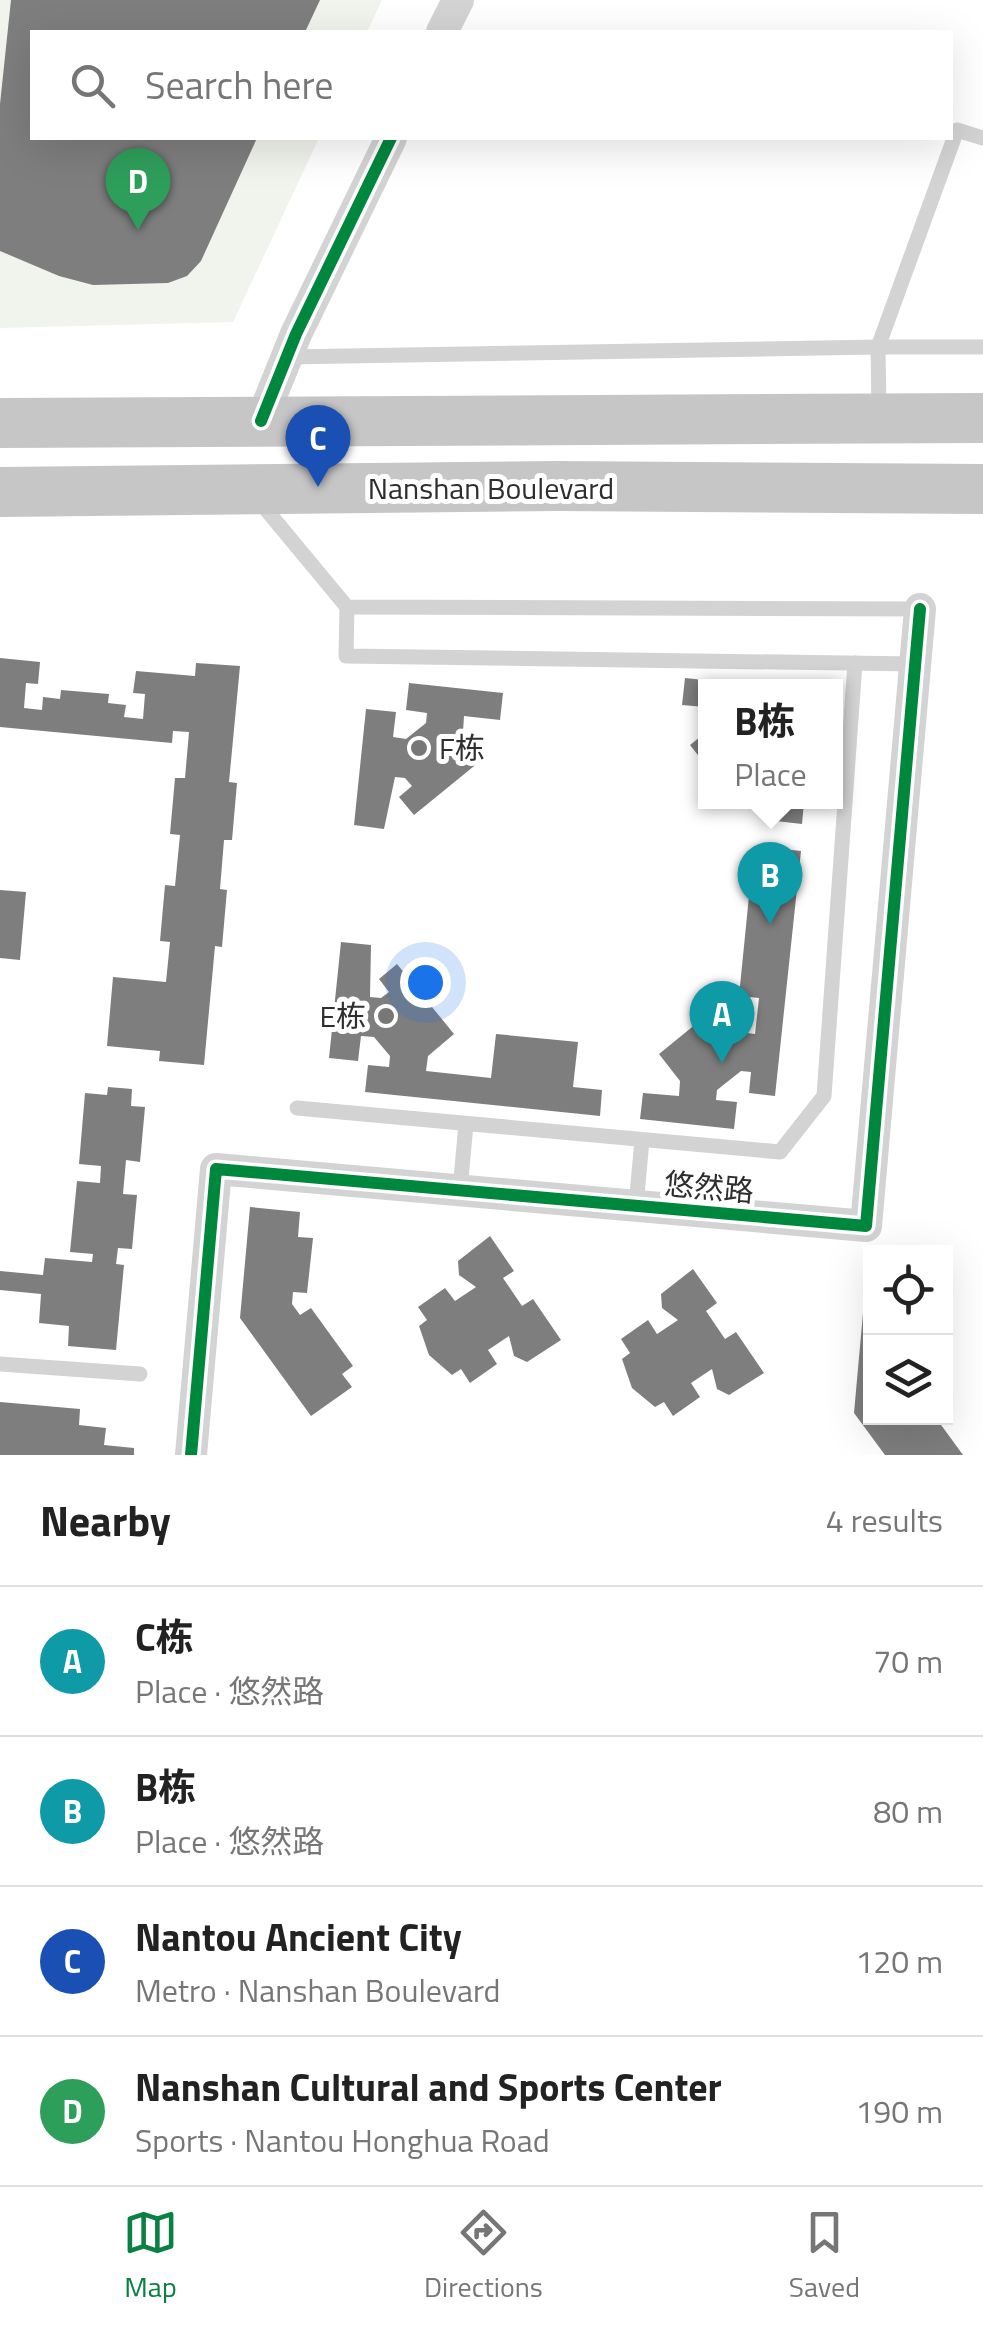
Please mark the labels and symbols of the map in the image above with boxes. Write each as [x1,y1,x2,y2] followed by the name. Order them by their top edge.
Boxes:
[106,148,170,230] pin: D
[286,404,350,487] pin: C
[368,465,614,511] street label: Nanshan Boulevard
[439,725,485,771] place label: F栋
[408,737,430,759] marker: F栋
[738,842,802,924] pin: B
[400,957,451,1008] your location
[690,980,754,1063] pin: A
[319,993,366,1039] place label: E栋
[375,1005,397,1027] marker: E栋
[662,1160,756,1214] street label: 悠然路

